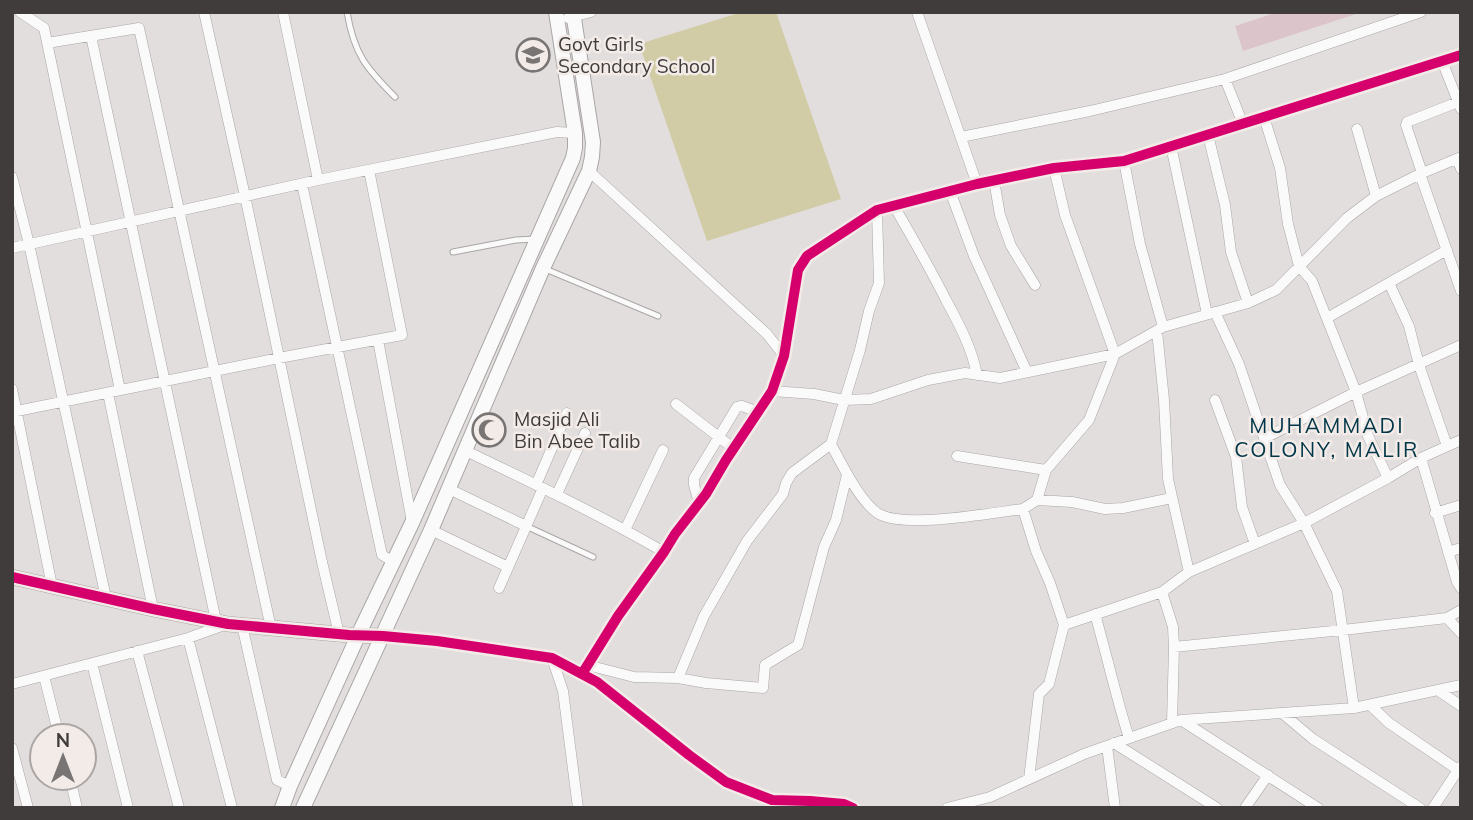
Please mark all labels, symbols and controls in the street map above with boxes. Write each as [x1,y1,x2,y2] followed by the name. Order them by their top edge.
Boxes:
[558,32,715,78] place label: Govt Girls Secondary School
[514,36,552,74] school or university icon: Govt Girls Secondary School
[514,407,640,453] place label: Masjid Ali Bin Abee Talib
[470,411,508,449] mosque icon: Masjid Ali Bin Abee Talib
[1234,412,1420,462] district label: MUHAMMADI COLONY, MALIR
[28,722,98,792] north arrow
[56,728,70,752] text: N

